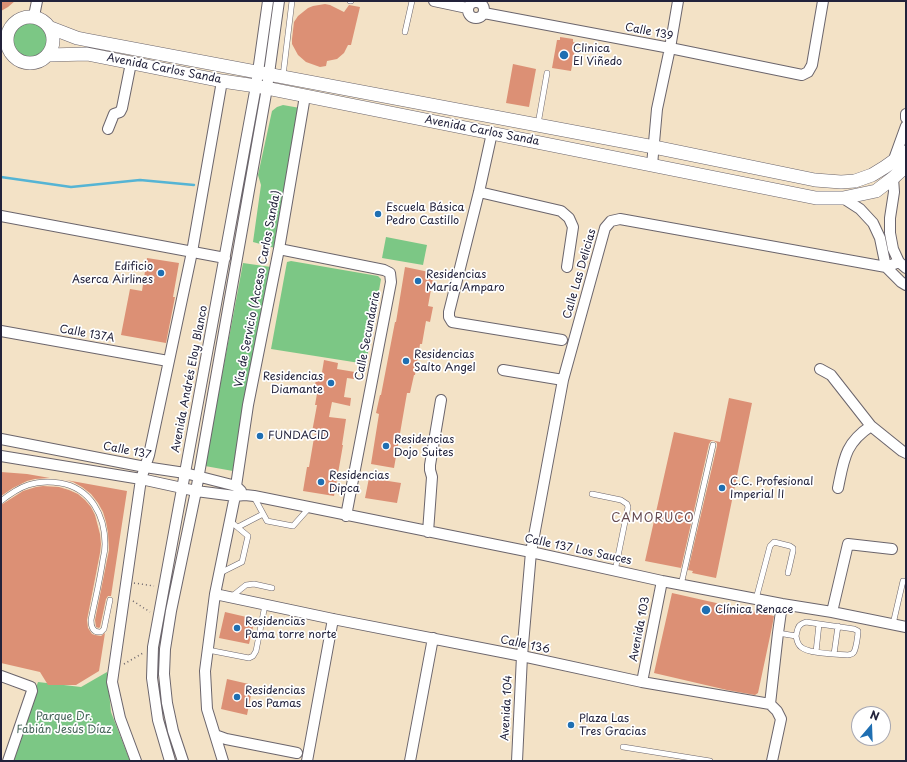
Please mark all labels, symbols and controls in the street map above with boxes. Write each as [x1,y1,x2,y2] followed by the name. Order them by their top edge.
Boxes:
[624,21,674,43] street label: Calle 139
[573,42,622,68] place label: Clinica El Viñedo
[558,49,570,61] marker: Clinica El Viñedo
[106,51,222,87] street label: Avenida Carlos Sanda
[424,113,540,149] street label: Avenida Carlos Sanda
[232,190,284,388] street label: Vía de Servicio (Acceso Carlos Sanda)
[386,201,464,227] place label: Escuela Básica Pedro Castillo
[373,209,383,219] marker: Escuela Básica Pedro Castillo
[561,228,599,320] street label: Calle Las Delicias
[72,260,153,286] place label: Edificio Aserca Airlines
[156,268,166,278] marker: Edificio Aserca Airlines
[426,268,505,294] place label: Residencias María Amparo
[413,276,423,286] marker: Residencias María Amparo
[353,290,383,382] street label: Calle Secundaria
[169,304,211,454] street label: Avenida Andrés Eloy Blanco
[58,323,116,345] street label: Calle 137A
[414,348,475,374] place label: Residencias Salto Angel
[401,356,411,366] marker: Residencias Salto Angel
[263,370,323,396] place label: Residencias Diamante
[326,378,336,388] marker: Residencias Diamante
[268,429,329,443] place label: FUNDACID
[255,431,265,441] marker: FUNDACID
[394,433,454,459] place label: Residencias Dojo Suites
[102,440,152,462] street label: Calle 137
[381,441,391,451] marker: Residencias Dojo Suites
[329,469,389,495] place label: Residencias Dipca
[730,475,813,501] place label: C.C. Profesional Imperial II
[316,477,326,487] marker: Residencias Dipca
[717,483,727,493] marker: C.C. Profesional Imperial II
[612,512,694,526] district label: CAMORUCO
[523,532,633,568] street label: Calle 137 Los Sauces
[627,595,653,663] street label: Avenida 103
[715,603,793,617] place label: Clínica Renace
[700,604,712,616] marker: Clínica Renace
[245,615,337,641] place label: Residencias Pama torre norte
[232,623,242,633] marker: Residencias Pama torre norte
[499,633,551,657] street label: Calle 136
[499,675,515,741] street label: Avenida 104
[245,684,305,710] place label: Residencias Los Pamas
[232,692,242,702] marker: Residencias Los Pamas
[851,706,891,746] north arrow
[868,706,882,725] text: N
[16,710,112,736] park label: Parque Dr. Fabián Jesús Díaz
[579,712,646,738] place label: Plaza Las Tres Gracias
[566,720,576,730] marker: Plaza Las Tres Gracias

